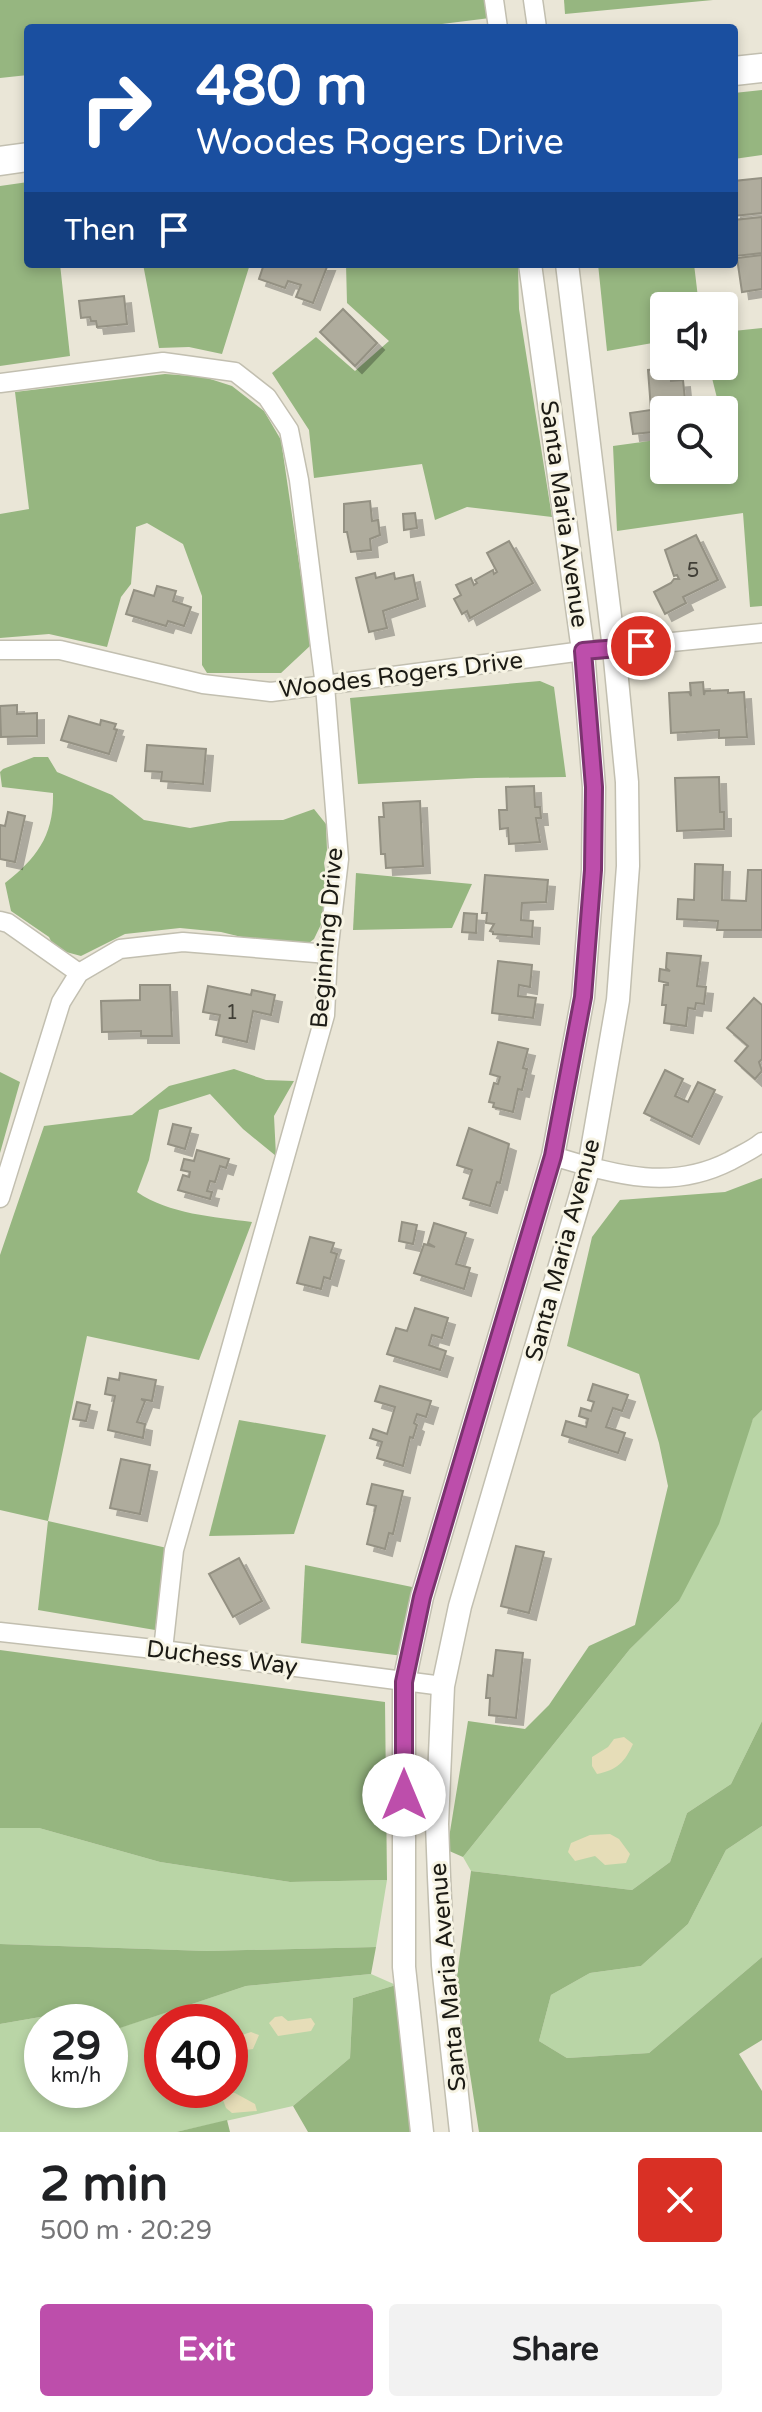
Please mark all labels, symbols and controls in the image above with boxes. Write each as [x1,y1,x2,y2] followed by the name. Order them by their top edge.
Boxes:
[196,53,367,120] text: 480 m
[64,56,168,160] icon: right
[196,121,564,164] text: Woodes Rogers Drive
[152,208,196,252] icon: arrive
[64,212,136,249] text: Then
[650,292,738,484] map controls
[650,292,738,380] button: sound
[650,396,738,484] button: search
[534,399,594,629] street label: Santa Maria Avenue
[687,559,699,583] house number: 5
[607,612,675,680] pin
[619,624,663,668] icon: arrive
[277,646,525,704] street label: Woodes Rogers Drive
[305,846,349,1030] street label: Beginning Drive
[226,1001,238,1025] house number: 1
[519,1136,607,1364] street label: Santa Maria Avenue
[145,1634,299,1682] street label: Duchess Way
[362,1753,446,1837] position arrow
[424,1862,472,2092] street label: Santa Maria Avenue
[144,2004,248,2108] speed limit sign: 40
[51,2022,101,2070] text: 29
[51,2064,101,2088] text: km/h
[40,2156,168,2214] text: 2 min
[638,2158,722,2242] button: close
[40,2215,212,2246] text: 500 m · 20:29
[40,2304,373,2396] button: Exit
[389,2304,722,2396] button: Share

